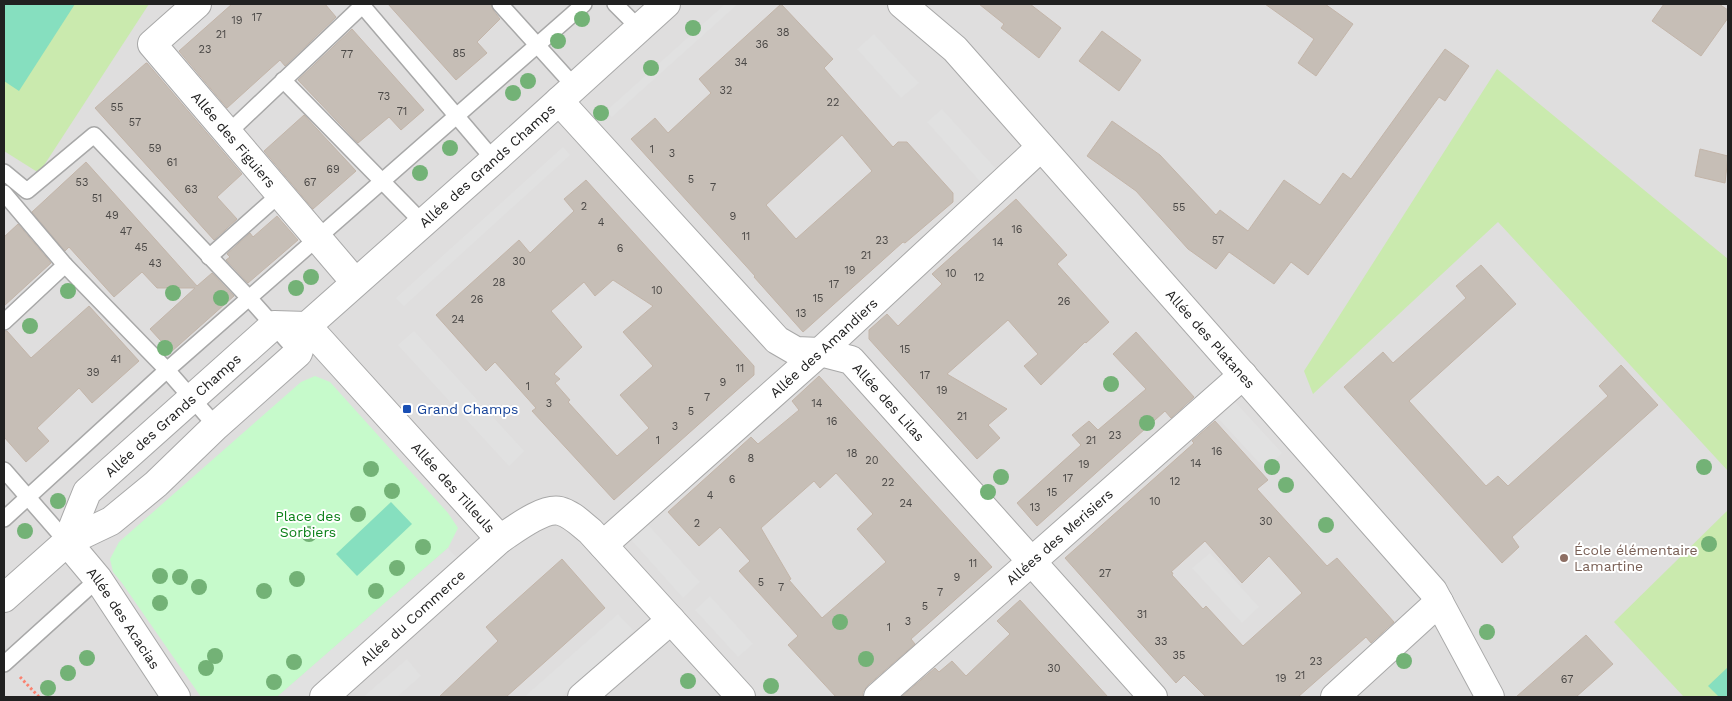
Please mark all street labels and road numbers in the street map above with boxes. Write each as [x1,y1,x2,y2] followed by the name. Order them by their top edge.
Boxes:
[188,89,279,191] street label: Allée des Figuiers
[416,101,558,231] street label: Allée des Grands Champs
[1163,286,1258,391] street label: Allée des Platanes
[767,295,881,401] street label: Allée des Amandiers
[102,350,244,480] street label: Allée des Grands Champs
[850,360,928,444] street label: Allée des Lilas
[408,439,498,536] street label: Allée des Tilleuls
[1003,486,1116,588] street label: Allées des Merisiers
[84,564,163,672] street label: Allée des Acacias
[357,566,468,669] street label: Allée du Commerce

